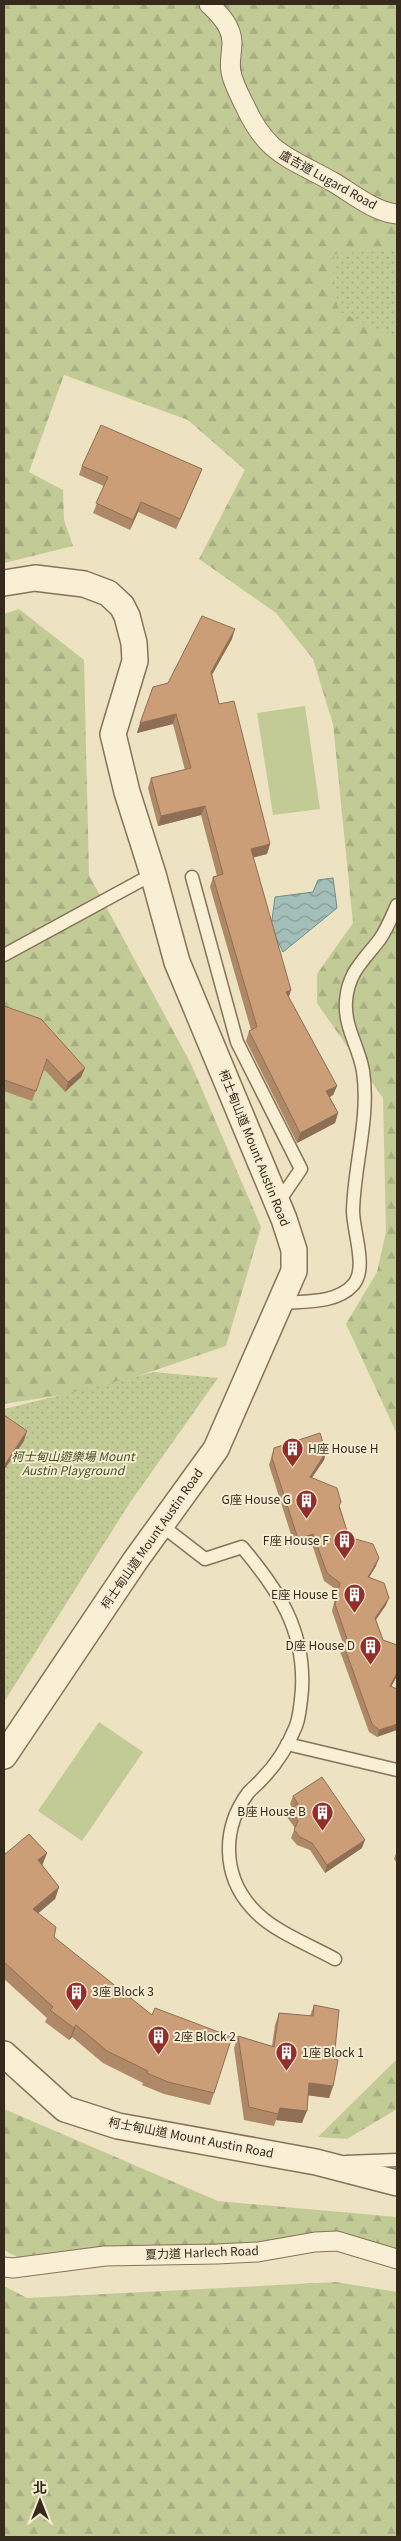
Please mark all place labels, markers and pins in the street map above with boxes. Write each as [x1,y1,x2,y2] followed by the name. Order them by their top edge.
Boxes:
[280,1437,304,1468] building icon: H座 House H
[308,1439,378,1456] place label: H座 House H
[295,1488,319,1519] building icon: G座 House G
[222,1490,291,1507] place label: G座 House G
[333,1529,357,1560] building icon: F座 House F
[263,1531,329,1548] place label: F座 House F
[342,1583,366,1614] building icon: E座 House E
[271,1585,338,1602] place label: E座 House E
[359,1634,383,1665] building icon: D座 House D
[286,1636,355,1653] place label: D座 House D
[310,1800,334,1831] building icon: B座 House B
[237,1802,306,1819] place label: B座 House B
[64,1980,88,2011] building icon: 3座 Block 3
[92,1982,154,1999] place label: 3座 Block 3
[146,2025,170,2056] building icon: 2座 Block 2
[174,2027,236,2044] place label: 2座 Block 2
[274,2041,298,2072] building icon: 1座 Block 1
[302,2043,364,2060] place label: 1座 Block 1

